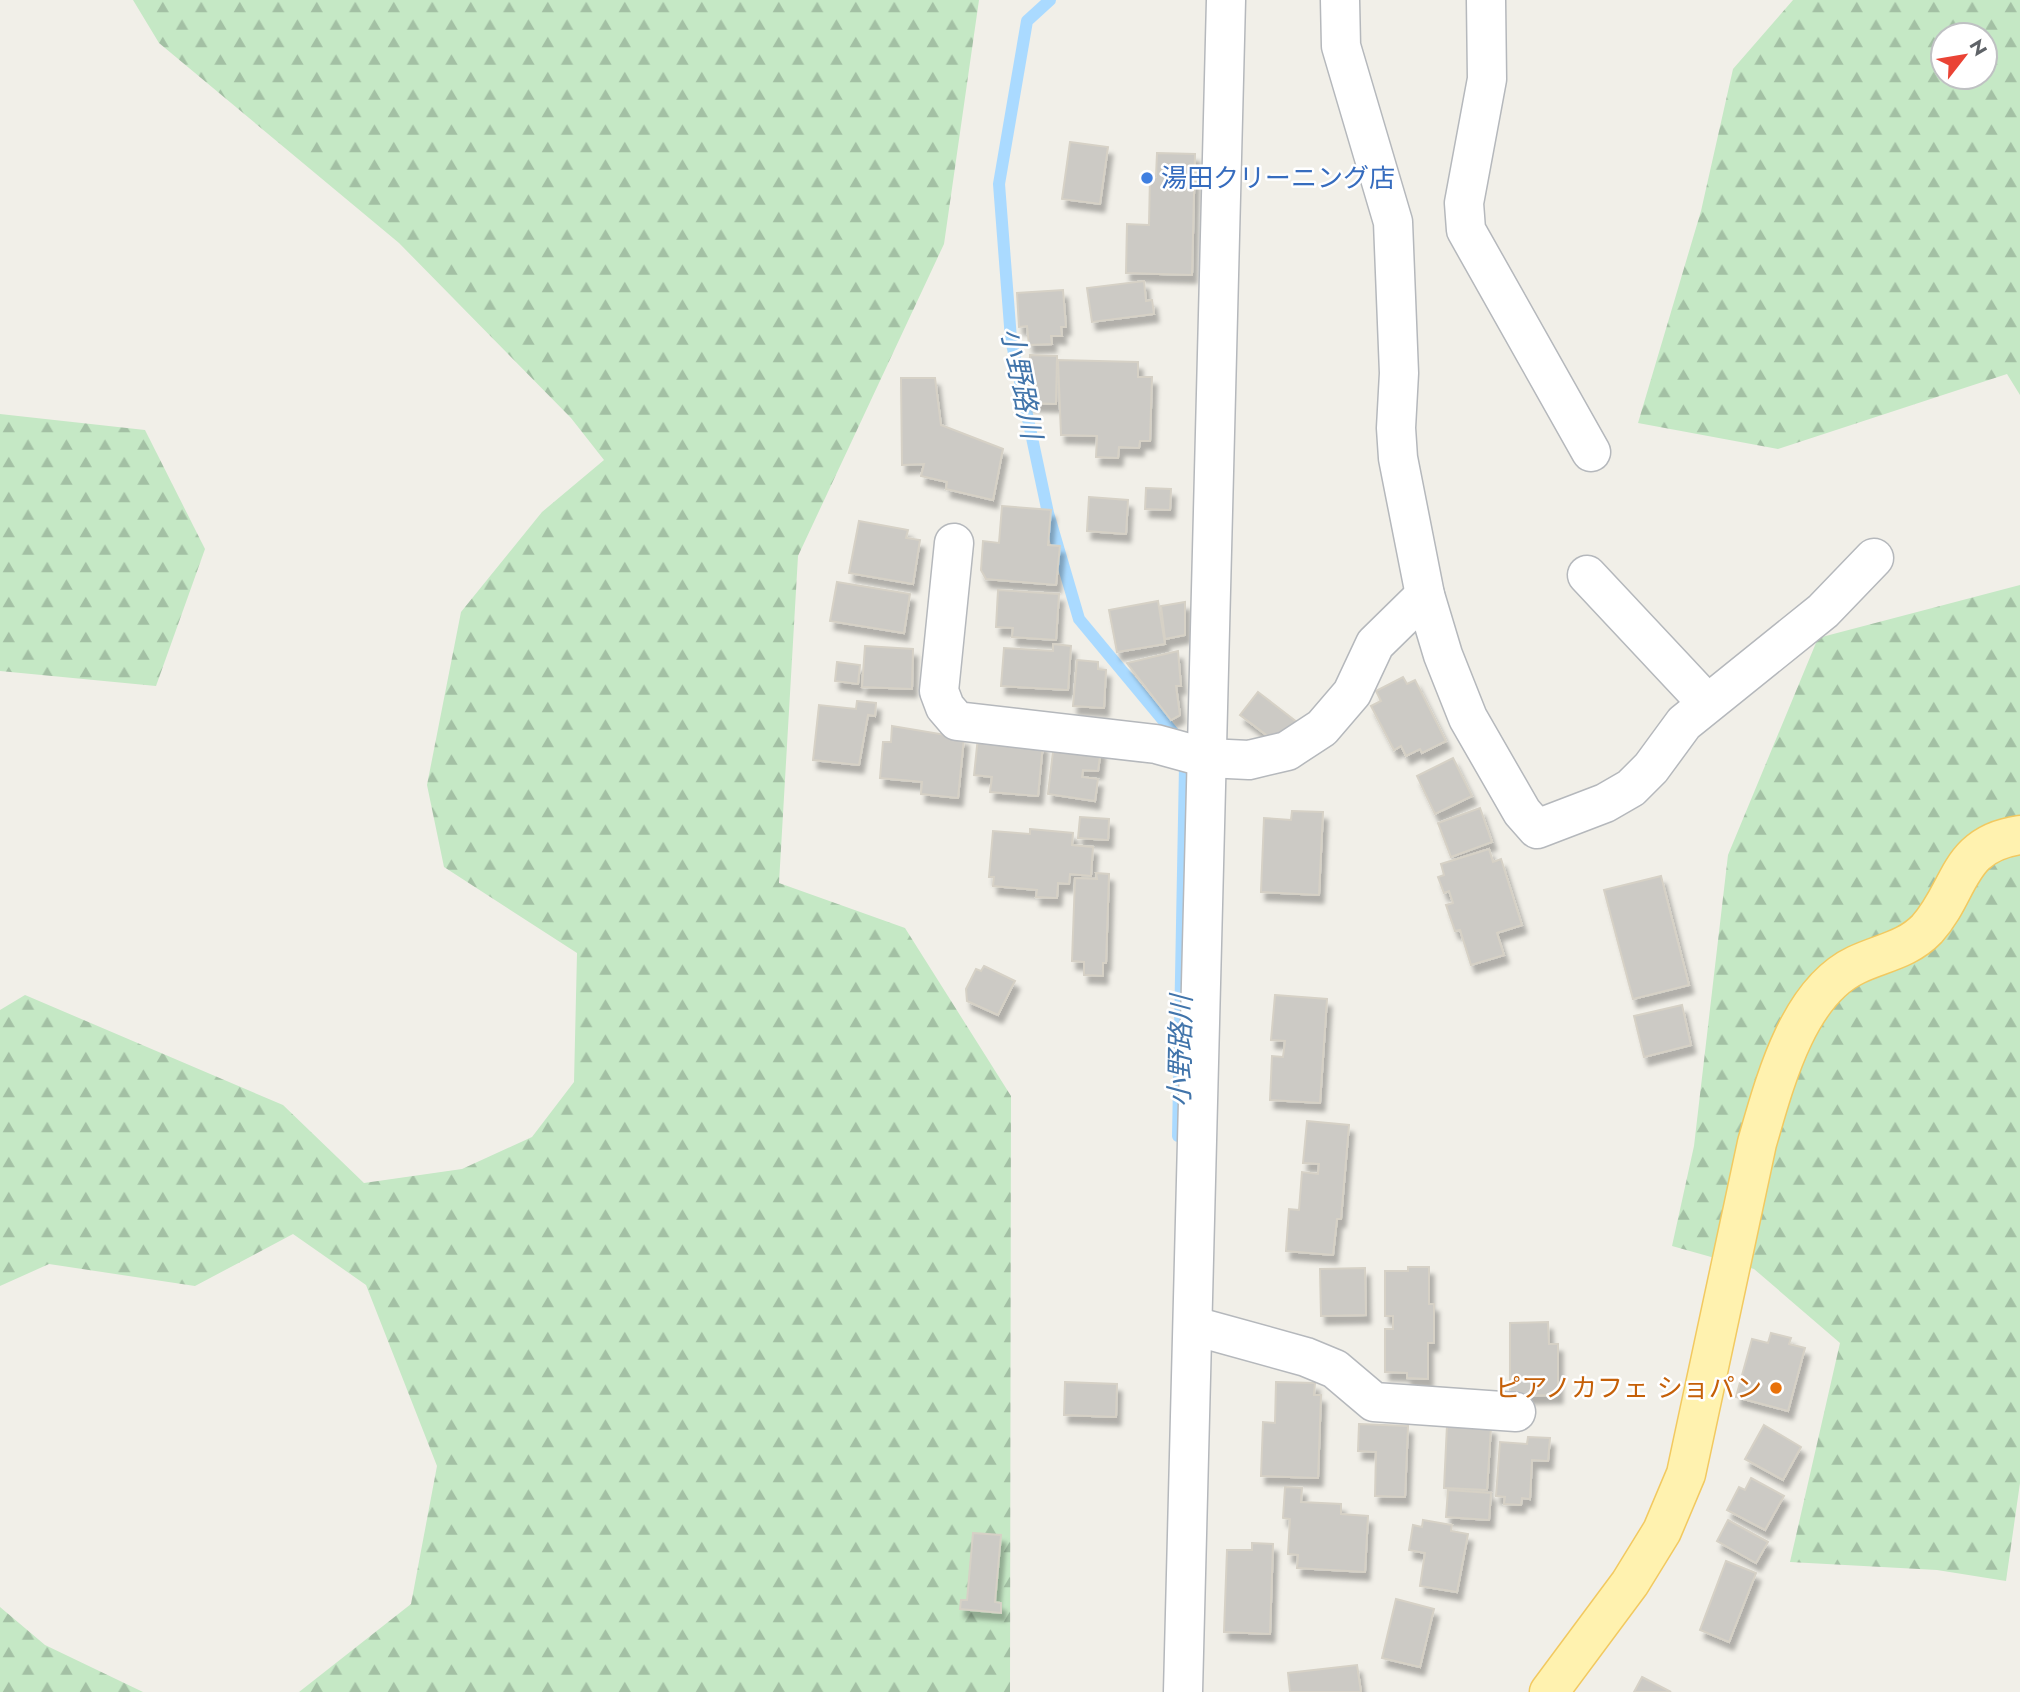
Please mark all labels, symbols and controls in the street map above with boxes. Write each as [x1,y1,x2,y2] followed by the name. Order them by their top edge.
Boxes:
[1929,21,1999,91] north arrow
[1963,34,1994,61] text: N
[1161,159,1395,197] place label: 湯田クリーニング店
[1139,170,1155,186] marker: 湯田クリーニング店
[991,324,1053,445] water label: 小野路川
[1159,992,1202,1107] water label: 小野路川
[1495,1369,1762,1407] place label: ピアノカフェ ショパン
[1768,1380,1784,1396] marker: ピアノカフェ ショパン

